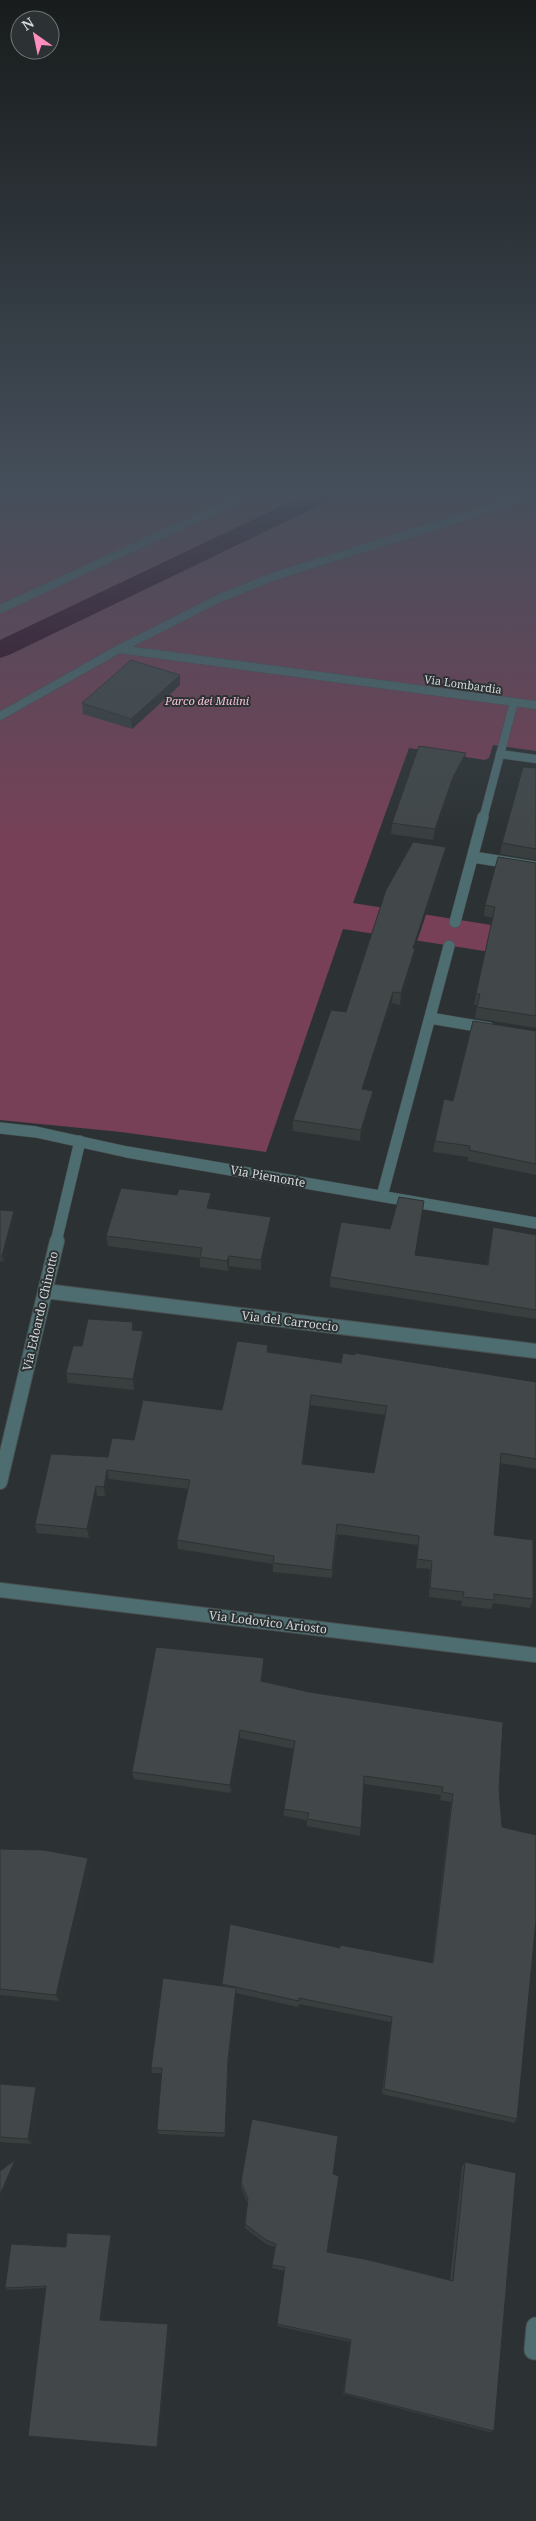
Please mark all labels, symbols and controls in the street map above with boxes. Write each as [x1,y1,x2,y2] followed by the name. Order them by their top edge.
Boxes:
[10,10,60,60] north arrow
[18,13,37,35] text: N
[423,671,503,697] street label: Via Lombardia
[164,693,250,708] park label: Parco dei Mulini
[229,1161,307,1191] street label: Via Piemonte
[18,1249,62,1372] street label: Via Edoardo Chinotto
[241,1307,339,1335] street label: Via del Carroccio
[208,1606,328,1638] street label: Via Lodovico Ariosto

